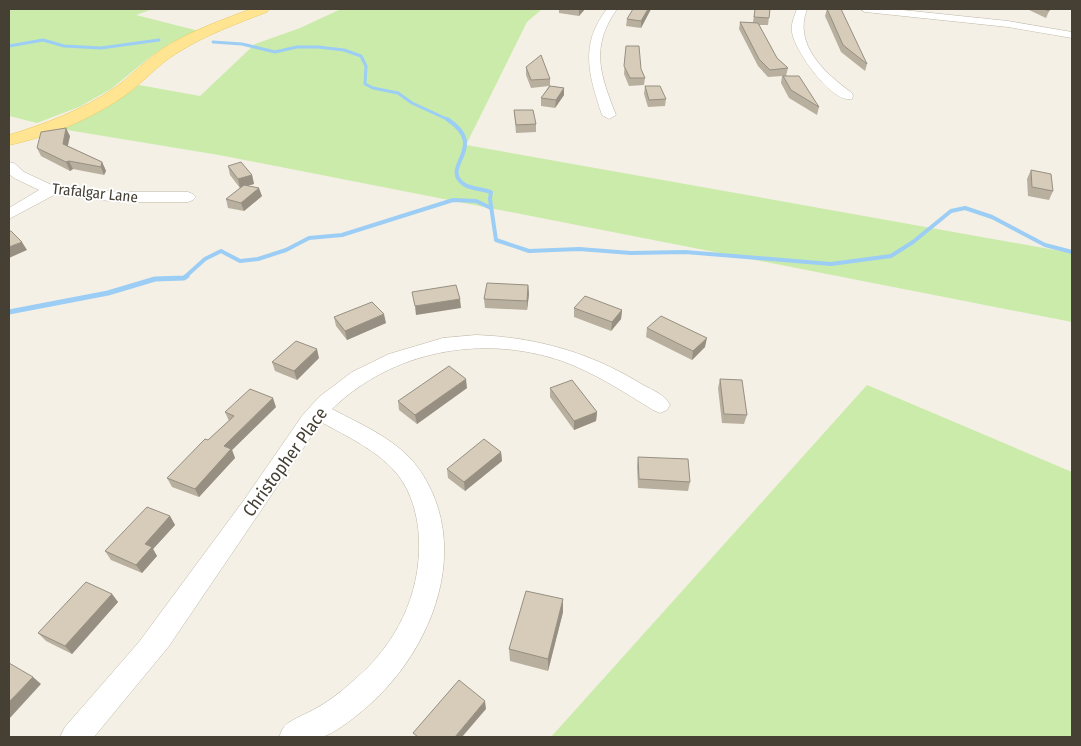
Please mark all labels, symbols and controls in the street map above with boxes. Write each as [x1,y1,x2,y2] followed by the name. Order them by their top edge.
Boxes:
[51,180,139,206] street label: Trafalgar Lane
[238,403,332,521] street label: Christopher Place

